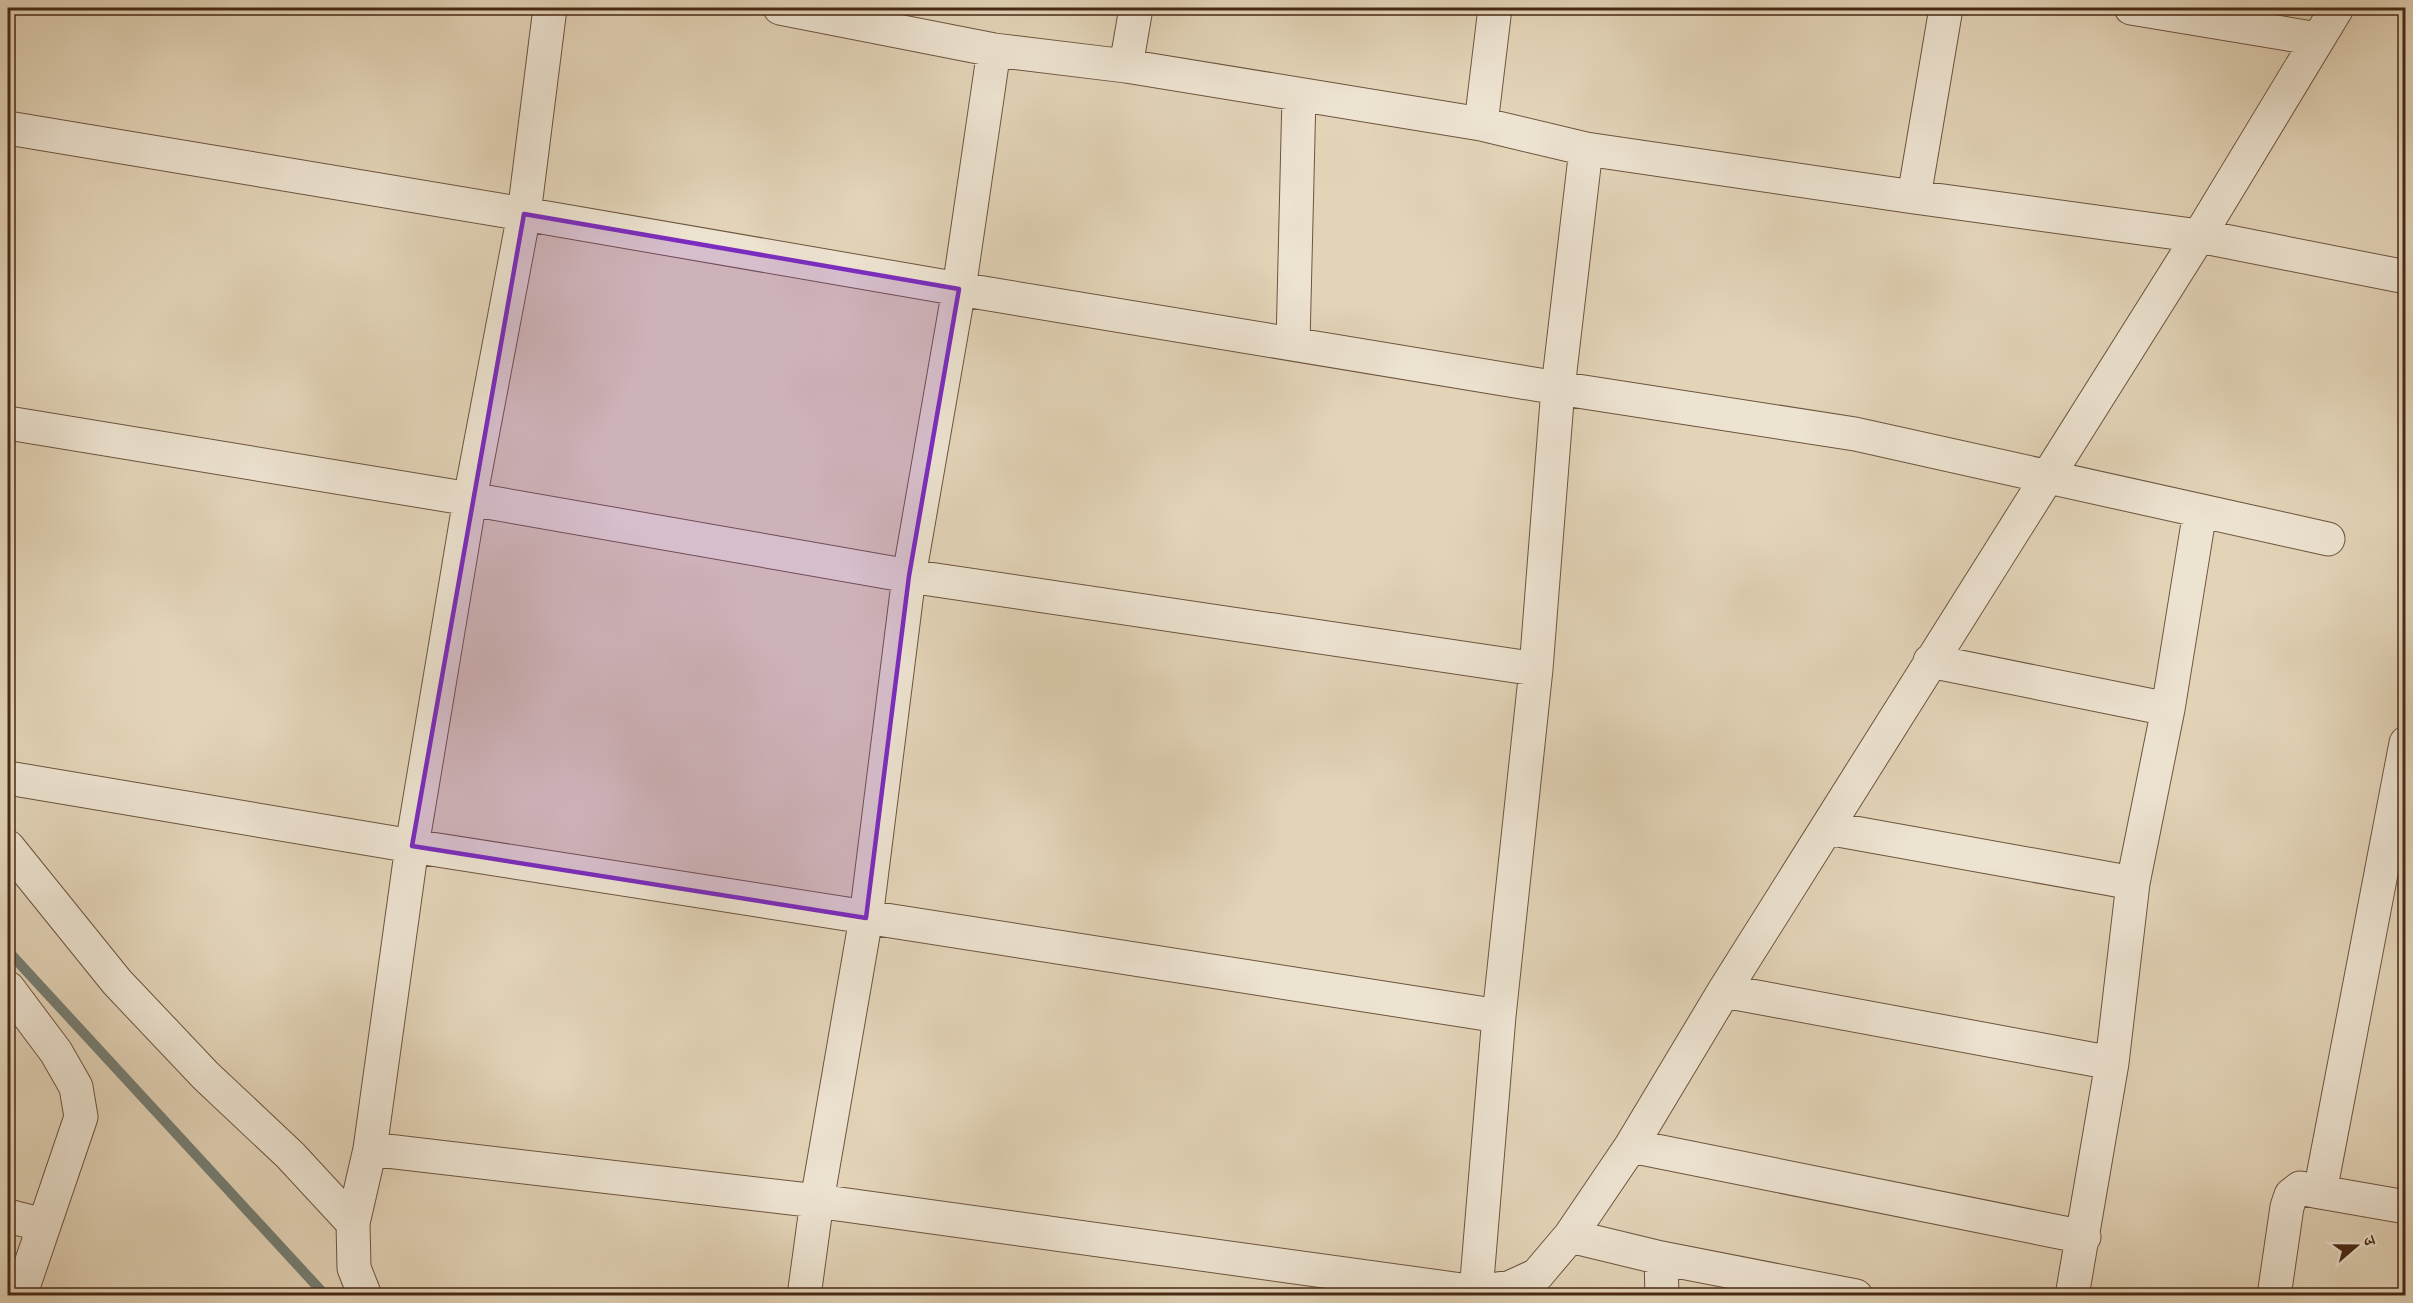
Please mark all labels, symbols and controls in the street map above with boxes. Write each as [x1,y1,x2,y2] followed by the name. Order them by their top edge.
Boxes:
[2326,1216,2386,1276] north arrow
[2357,1232,2383,1251] text: उ

